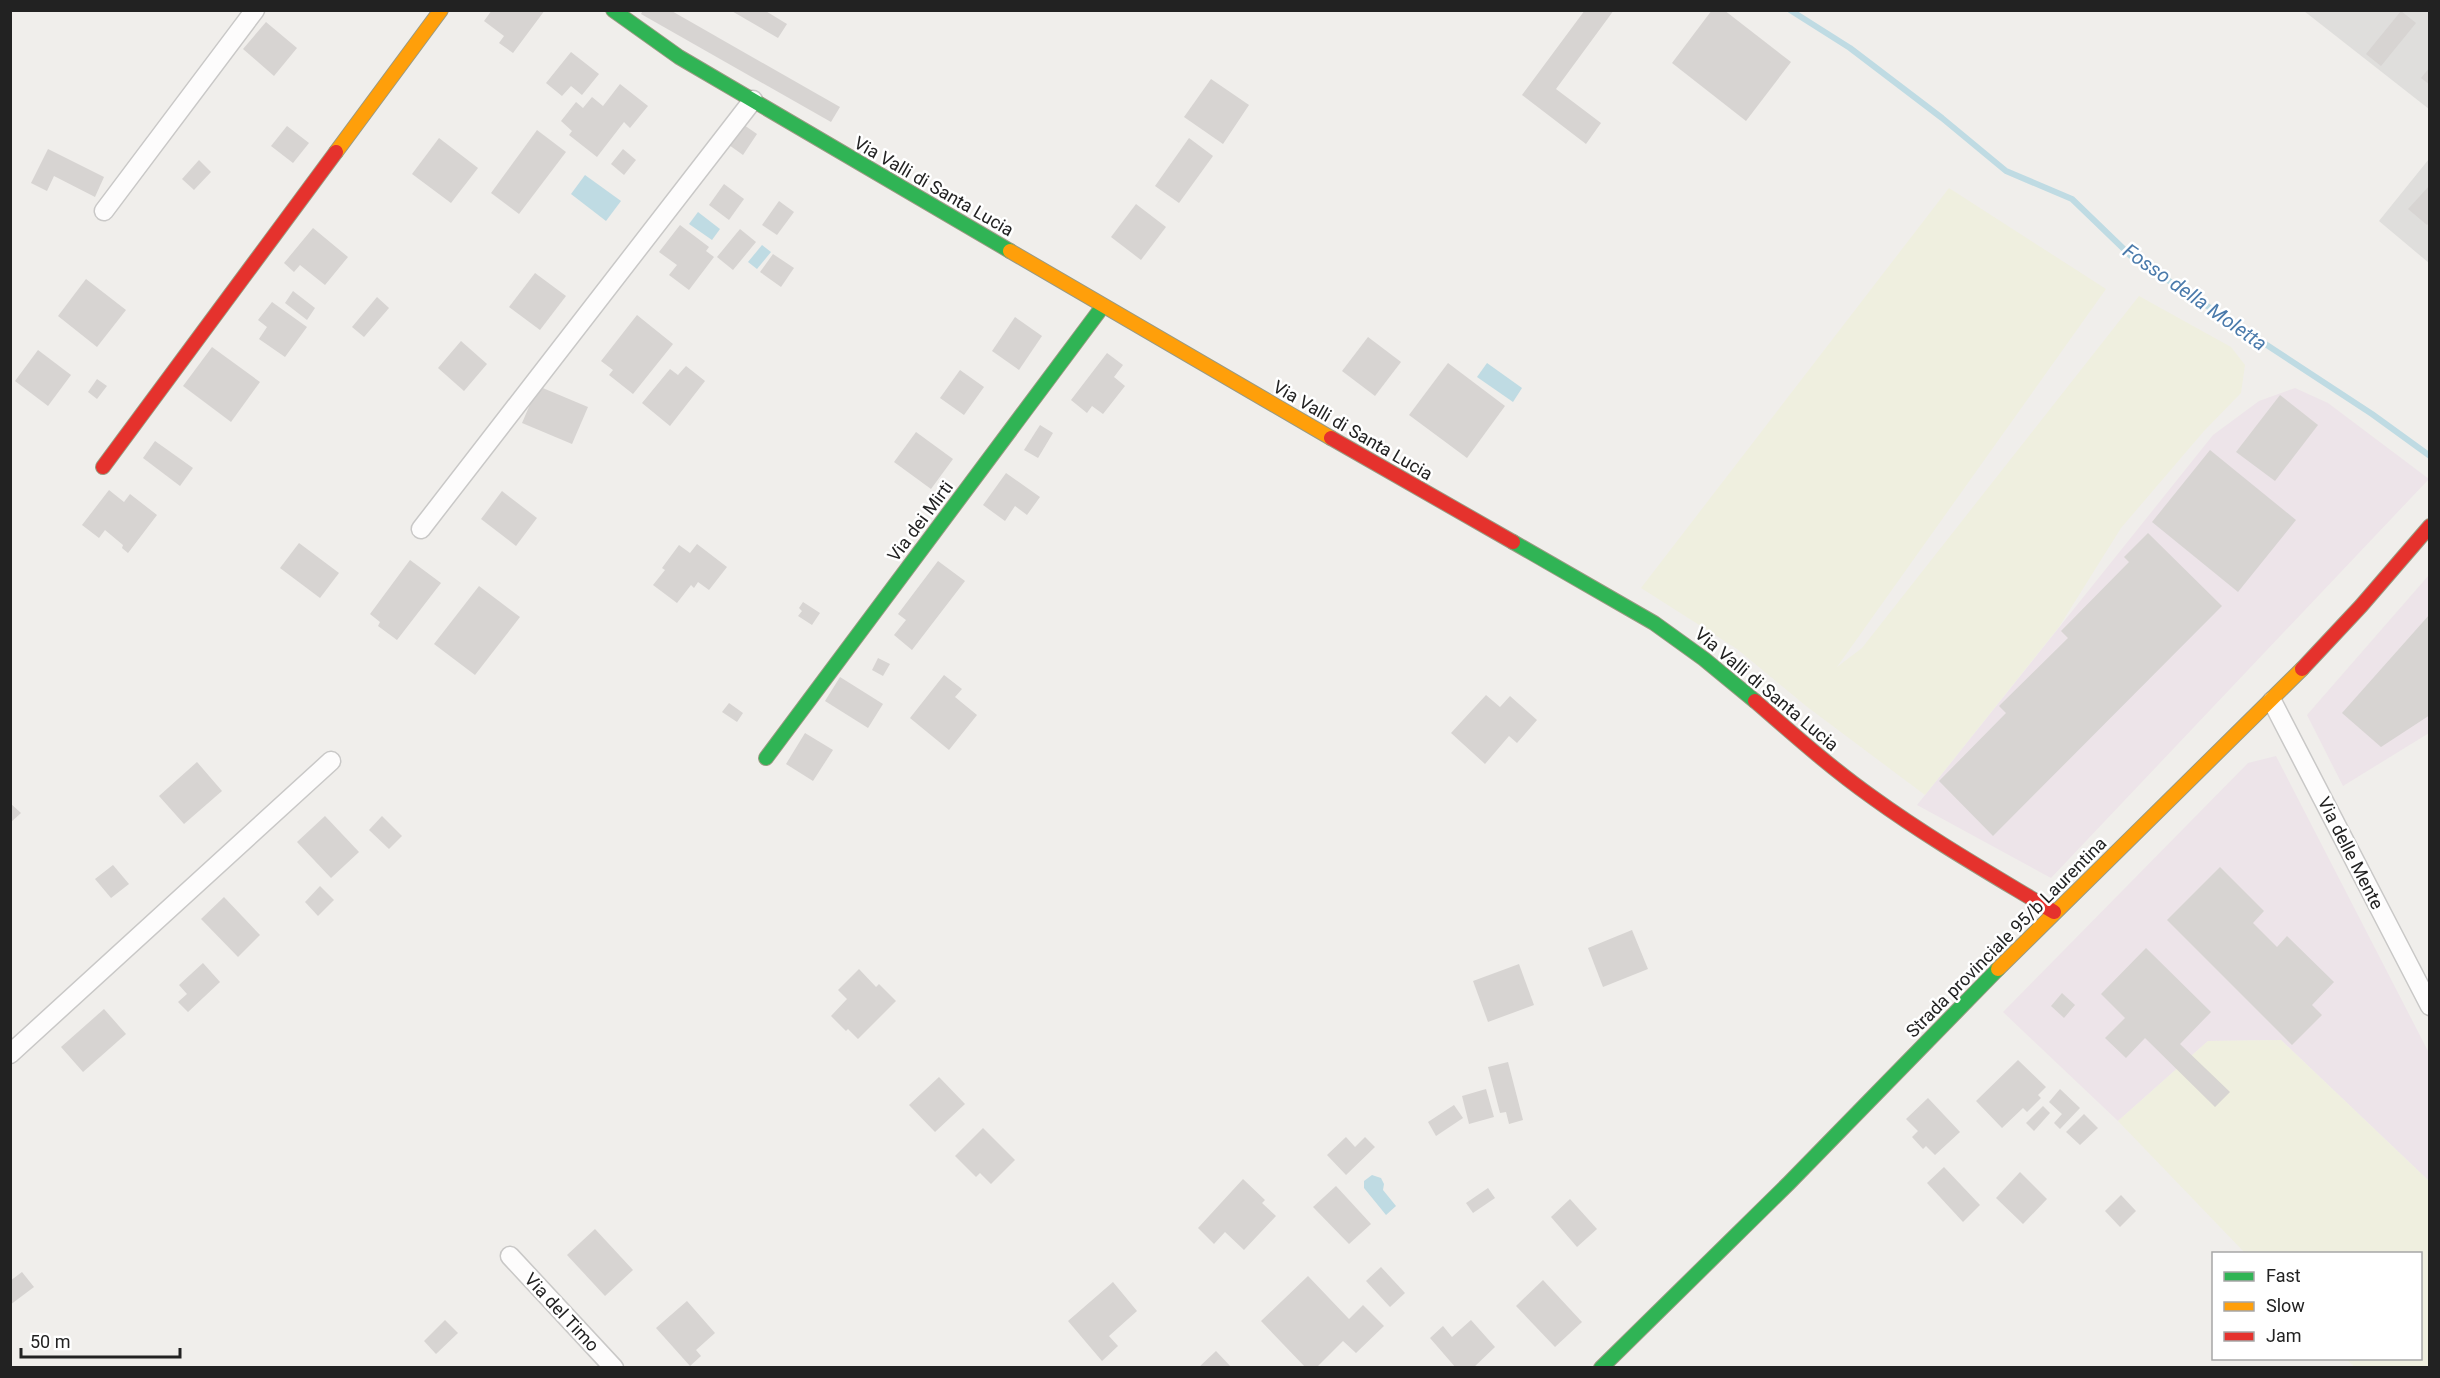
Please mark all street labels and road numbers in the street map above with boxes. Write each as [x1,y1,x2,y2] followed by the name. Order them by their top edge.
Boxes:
[850,132,1018,240] street label: Via Valli di Santa Lucia
[1269,376,1437,484] street label: Via Valli di Santa Lucia
[883,477,957,565] street label: Via dei Mirti
[1691,623,1843,755] street label: Via Valli di Santa Lucia
[2314,793,2388,913] street label: Via delle Mente
[1901,832,2111,1042] street label: Strada provinciale 95/b Laurentina
[520,1268,604,1356] street label: Via del Timo

